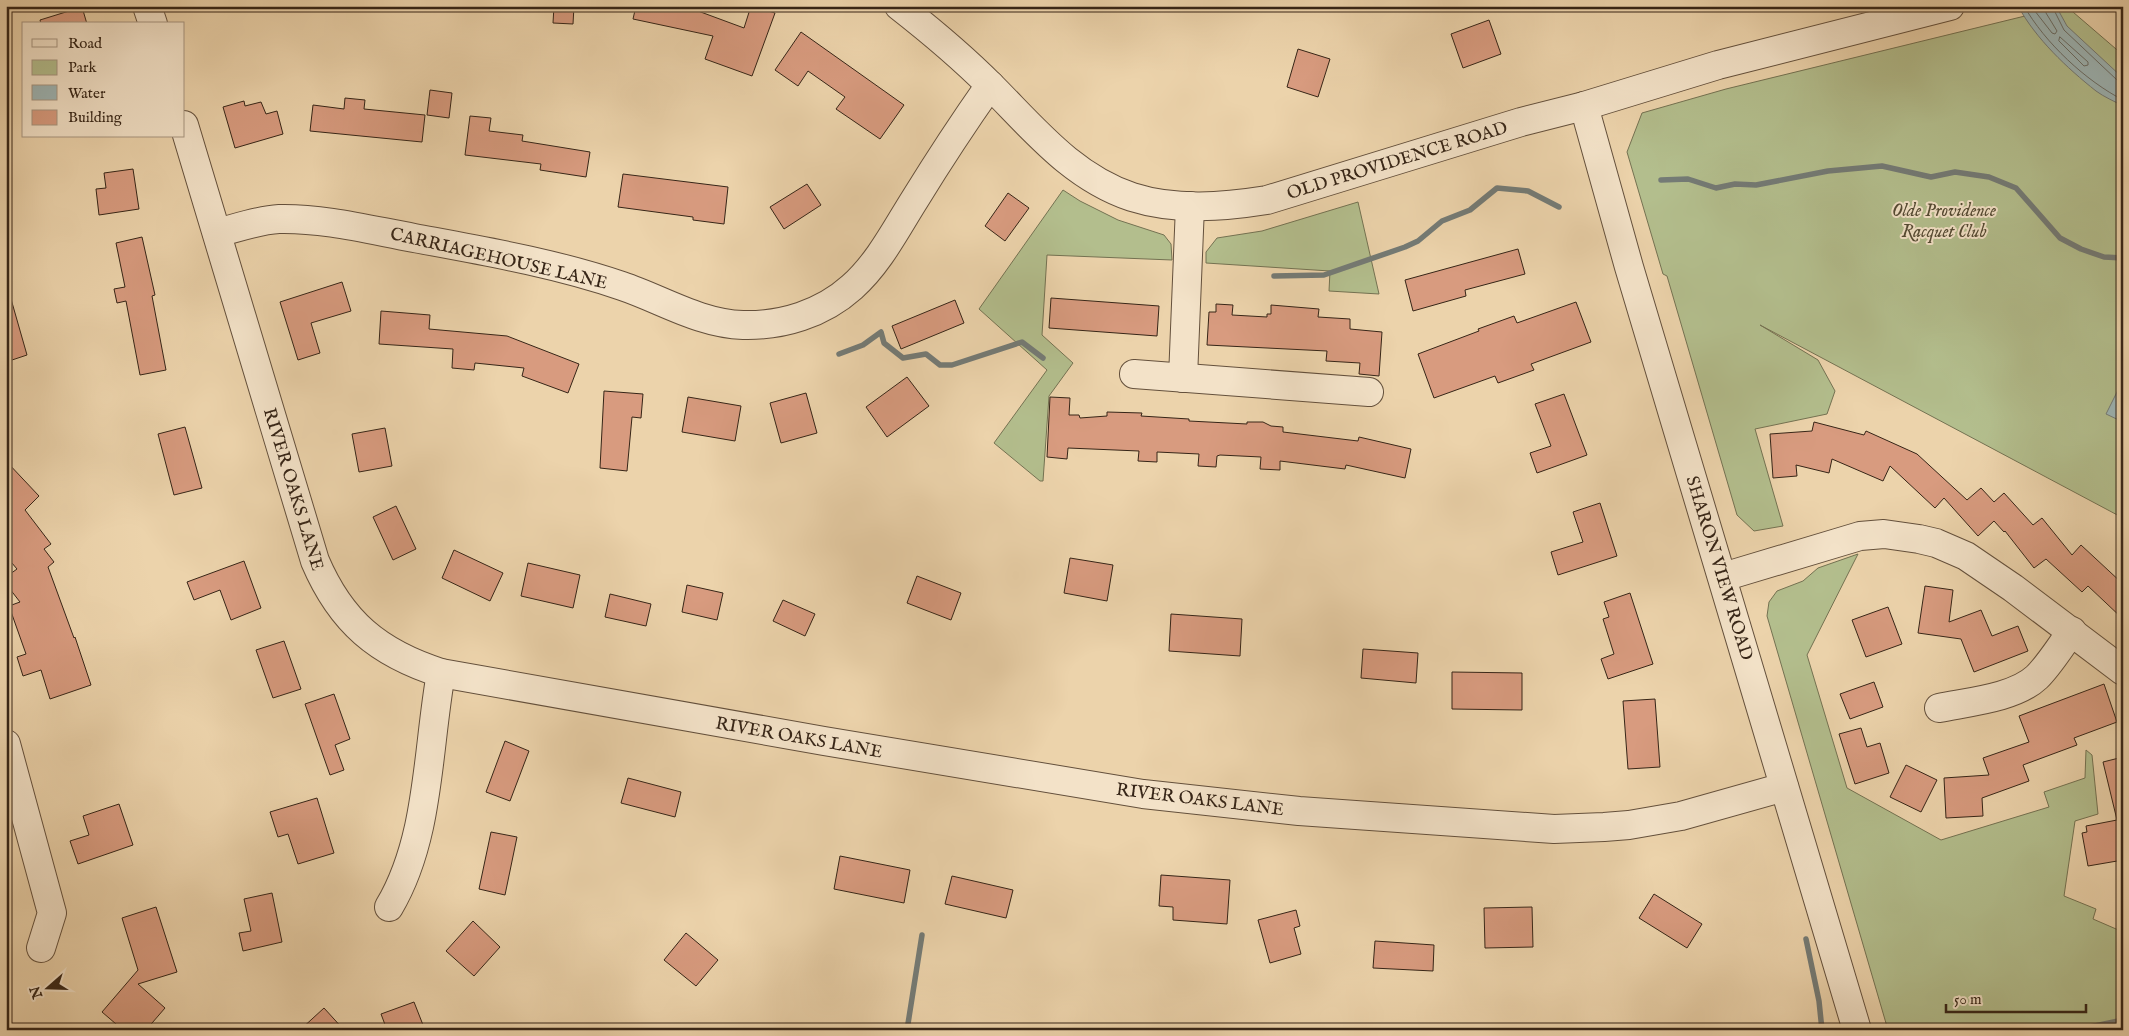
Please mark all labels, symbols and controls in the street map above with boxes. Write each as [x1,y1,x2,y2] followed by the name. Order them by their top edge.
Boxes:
[22,22,185,138] legend
[68,34,103,53] text: Road
[68,58,98,77] text: Park
[68,84,106,103] text: Water
[68,108,123,127] text: Building
[1284,117,1511,206] street label: OLD PROVIDENCE ROAD
[1892,200,1996,244] park label: Olde Providence Racquet Club
[388,223,610,296] street label: CARRIAGEHOUSE LANE
[257,405,328,574] street label: RIVER OAKS LANE
[1680,473,1758,663] street label: SHARON VIEW ROAD
[714,712,884,764] street label: RIVER OAKS LANE
[1115,779,1285,822] street label: RIVER OAKS LANE
[22,964,72,1014] north arrow
[1946,981,2086,1013] scale bar
[26,983,48,1002] text: N
[1954,990,1982,1009] text: 50 m

